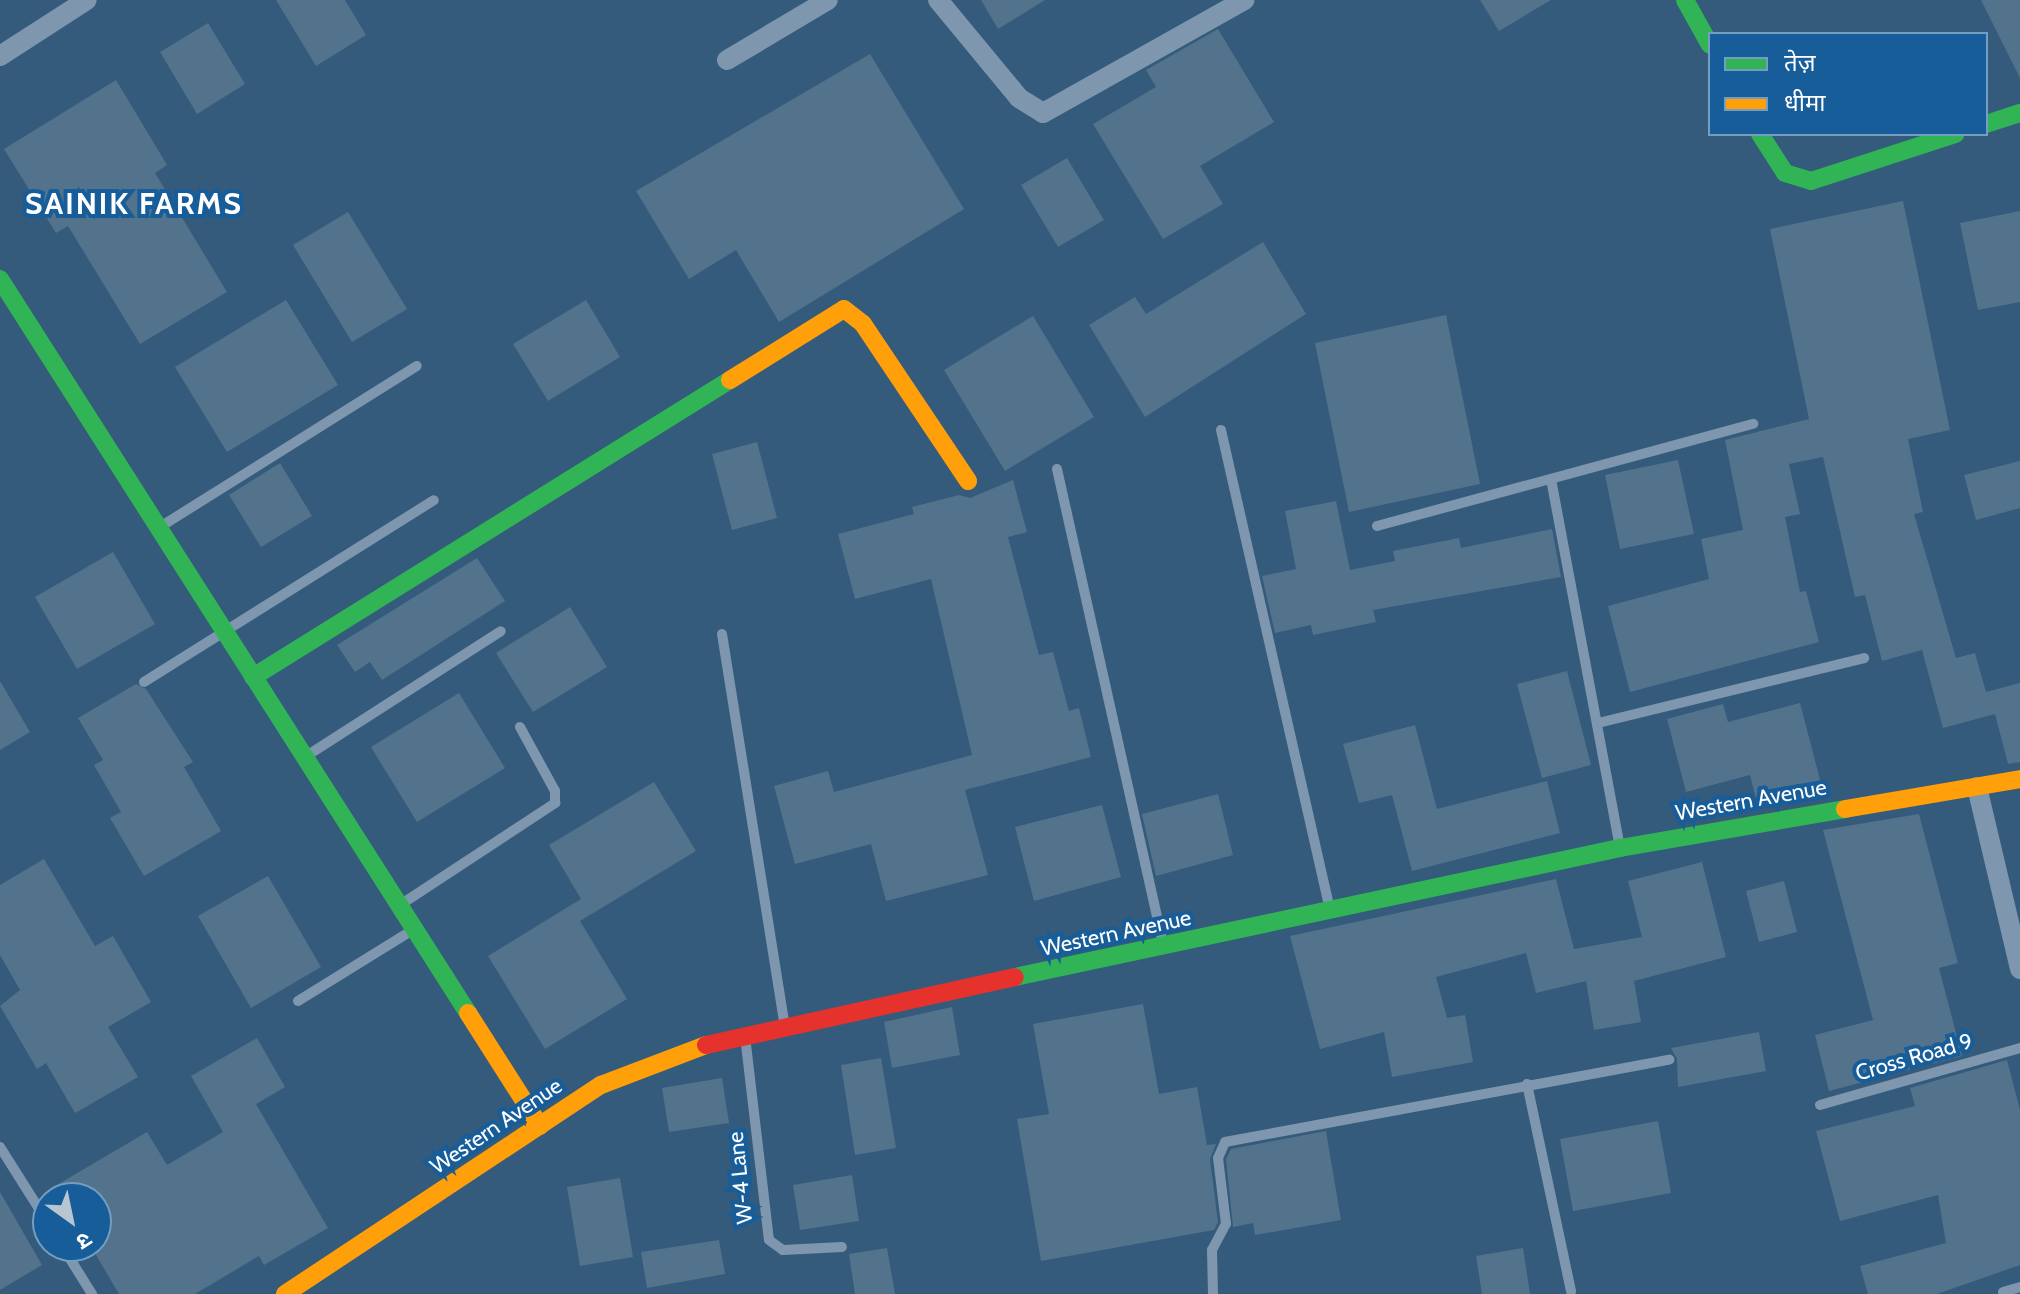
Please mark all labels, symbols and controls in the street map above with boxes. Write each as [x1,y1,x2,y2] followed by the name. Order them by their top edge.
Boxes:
[1708,32,1988,136] legend
[1784,48,1816,77] text: तेज़
[1784,88,1826,117] text: धीमा
[25,186,243,222] district label: SAINIK FARMS
[1673,774,1829,826] street label: Western Avenue
[1038,904,1194,962] street label: Western Avenue
[1852,1028,1976,1086] street label: Cross Road 9
[425,1072,567,1180] street label: Western Avenue
[722,1130,758,1226] street label: W-4 Lane
[32,1182,112,1262] north arrow
[72,1226,97,1256] text: उ

